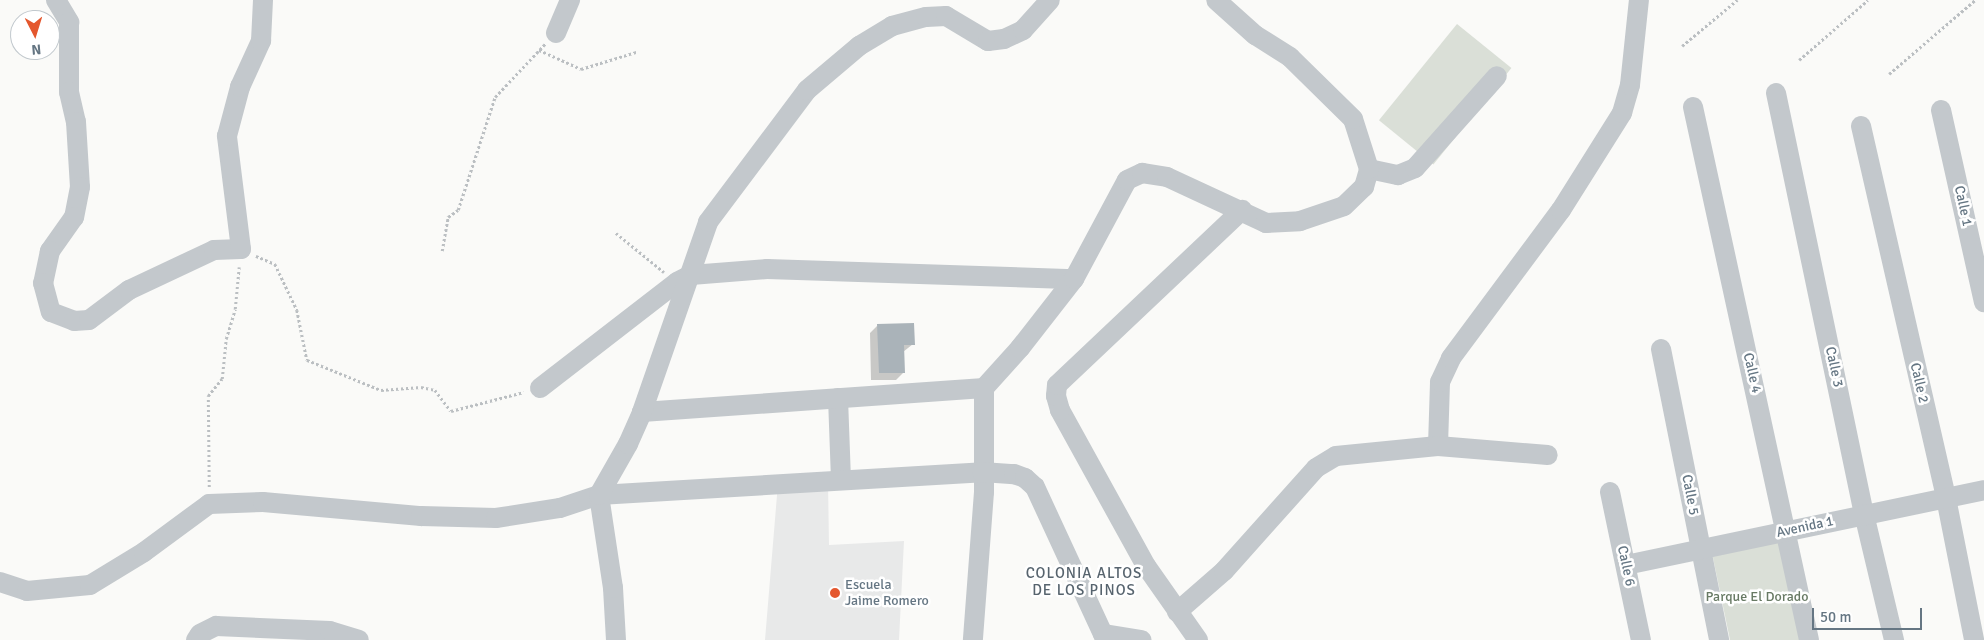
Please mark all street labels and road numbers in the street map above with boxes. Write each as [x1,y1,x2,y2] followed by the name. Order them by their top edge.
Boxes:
[1951,184,1975,228] street label: Calle 1
[1822,345,1846,389] street label: Calle 3
[1739,351,1765,395] street label: Calle 4
[1906,361,1932,405] street label: Calle 2
[1678,473,1702,517] street label: Calle 5
[1775,513,1835,541] street label: Avenida 1
[1614,544,1638,588] street label: Calle 6

